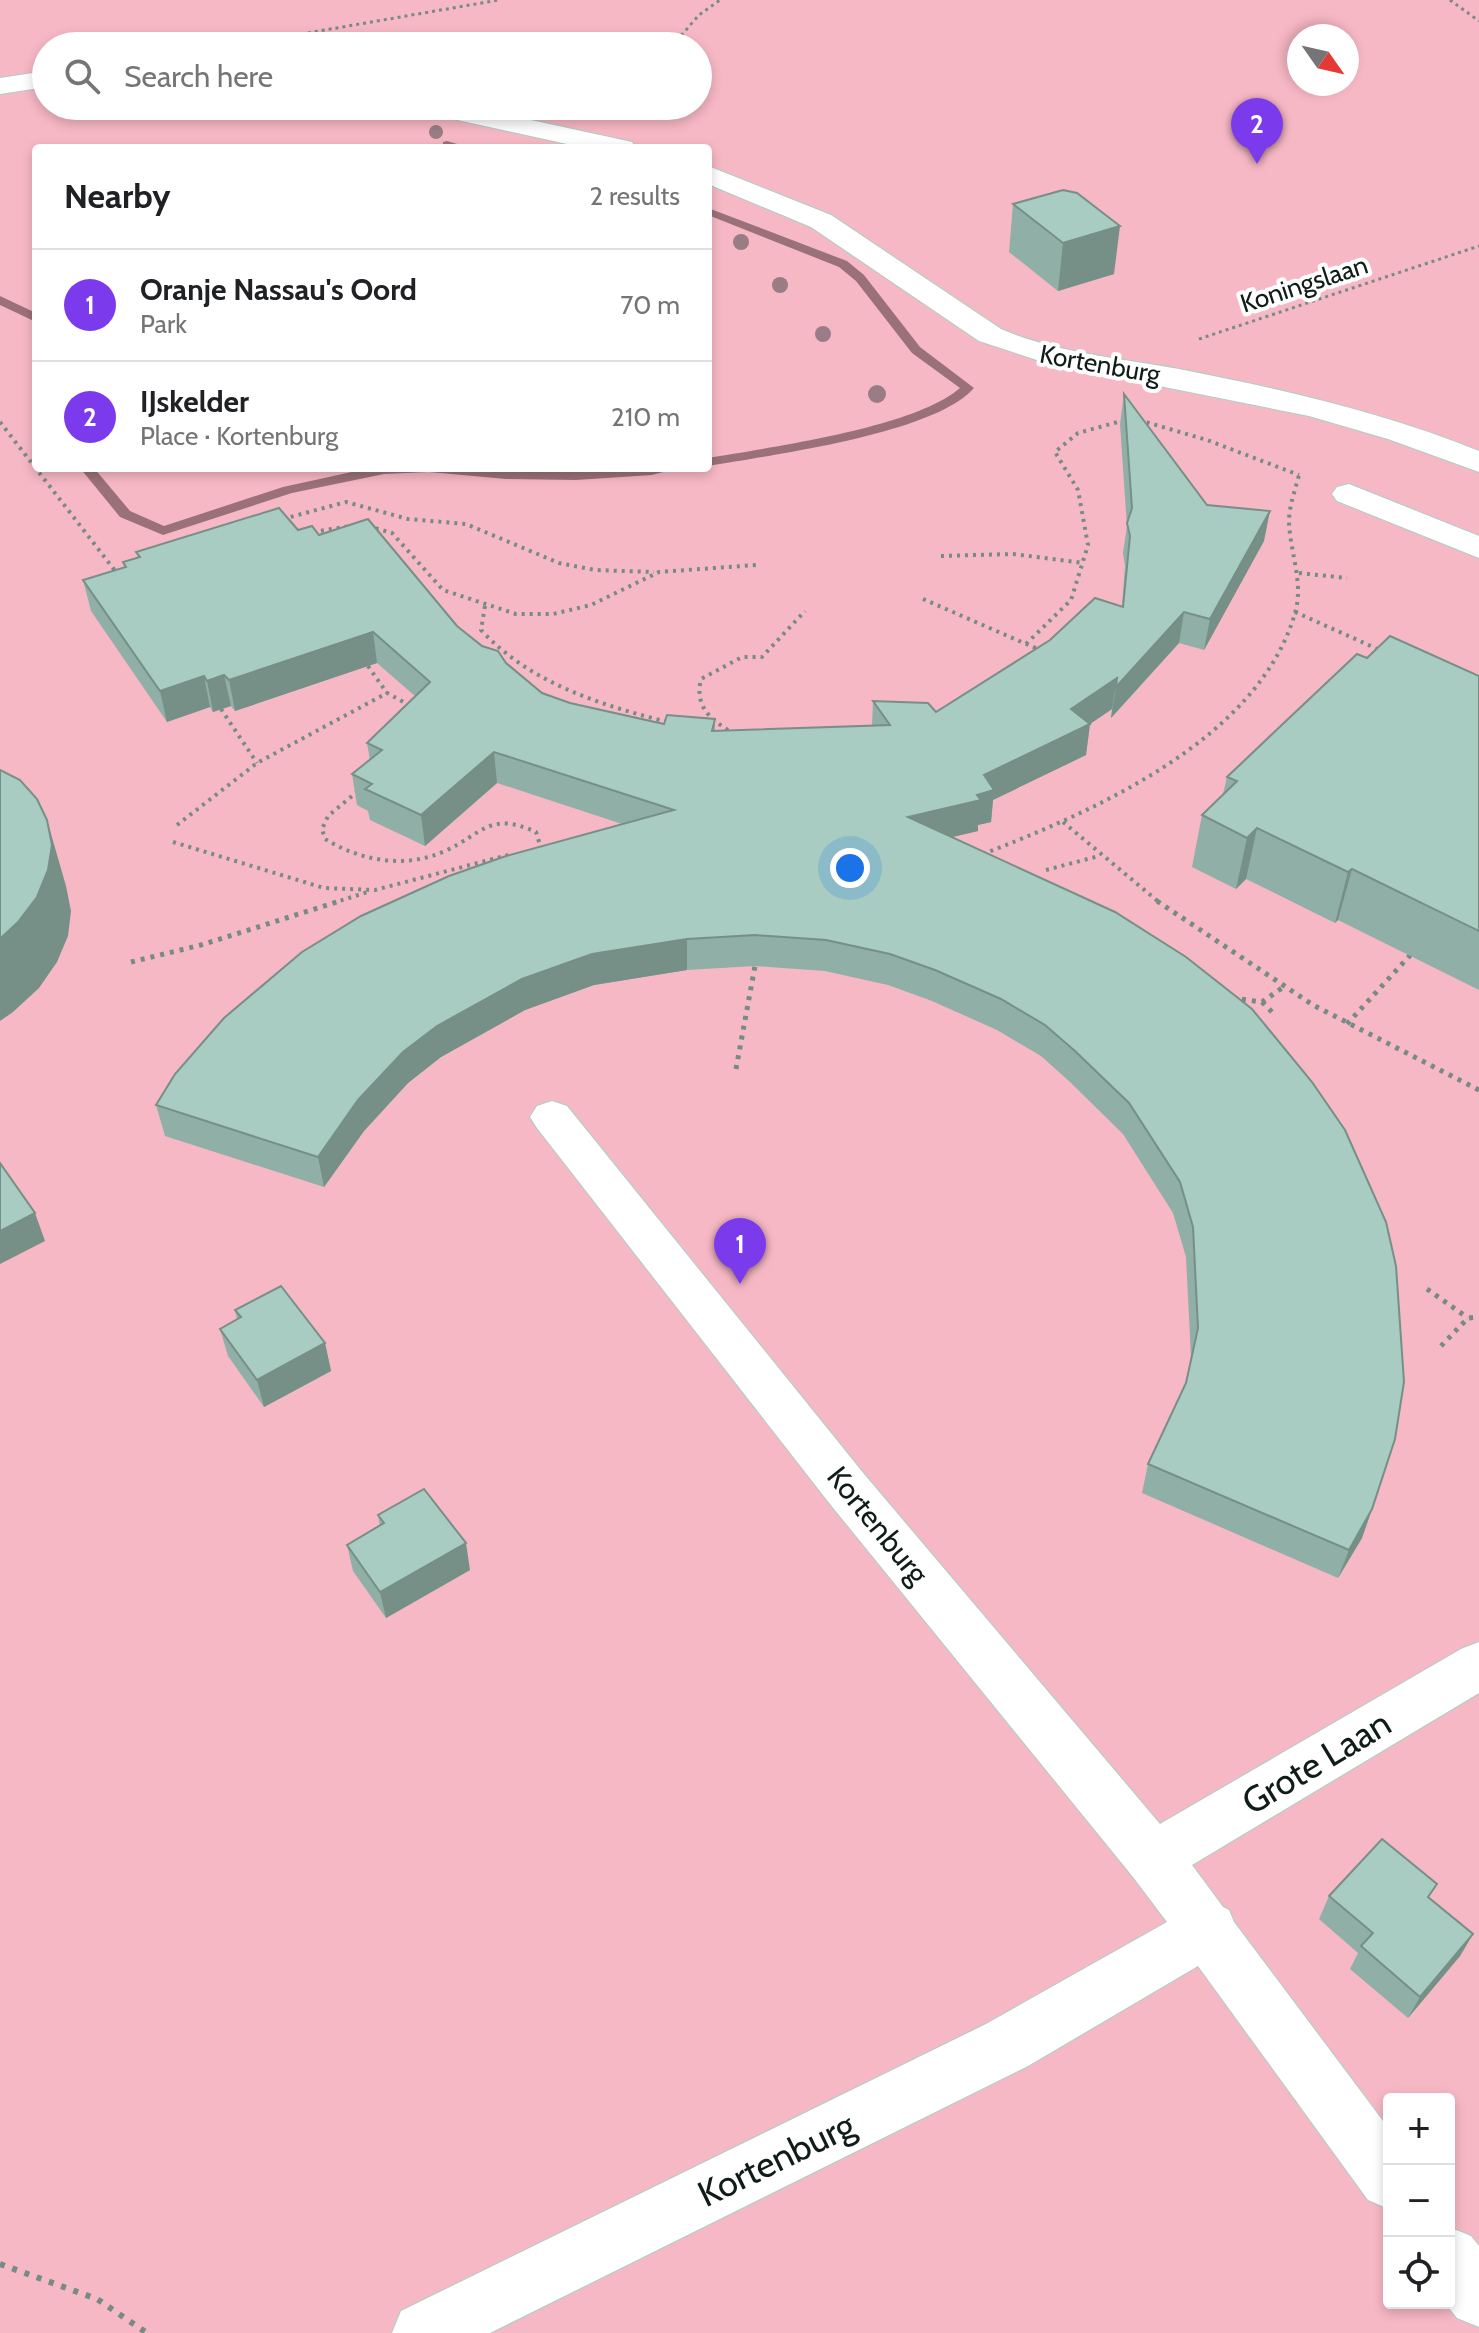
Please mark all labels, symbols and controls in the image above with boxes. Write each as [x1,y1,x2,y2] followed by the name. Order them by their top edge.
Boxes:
[1287,24,1359,96] north arrow
[32,32,712,120] search box
[60,54,104,98] icon: search
[124,58,273,95] text: Search here
[1231,98,1283,164] pin: 2
[64,175,171,217] text: Nearby
[589,180,680,212] text: 2 results
[1236,248,1372,320] street label: Koningslaan
[140,271,417,308] text: Oranje Nassau's Oord
[85,289,95,321] text: 1
[620,289,680,321] text: 70 m
[140,308,187,340] text: Park
[1037,338,1164,391] street label: Kortenburg
[140,383,249,420] text: IJskelder
[83,401,97,433] text: 2
[611,401,680,433] text: 210 m
[140,420,338,452] text: Place · Kortenburg
[830,848,870,888] your location
[714,1218,766,1284] pin: 1
[819,1459,937,1592] street label: Kortenburg
[1234,1700,1398,1824] street label: Grote Laan
[1383,2093,1455,2309] map controls
[1383,2093,1455,2165] button: +
[690,2102,862,2216] street label: Kortenburg
[1383,2165,1455,2237] button: −
[1383,2237,1455,2309] button: locate

